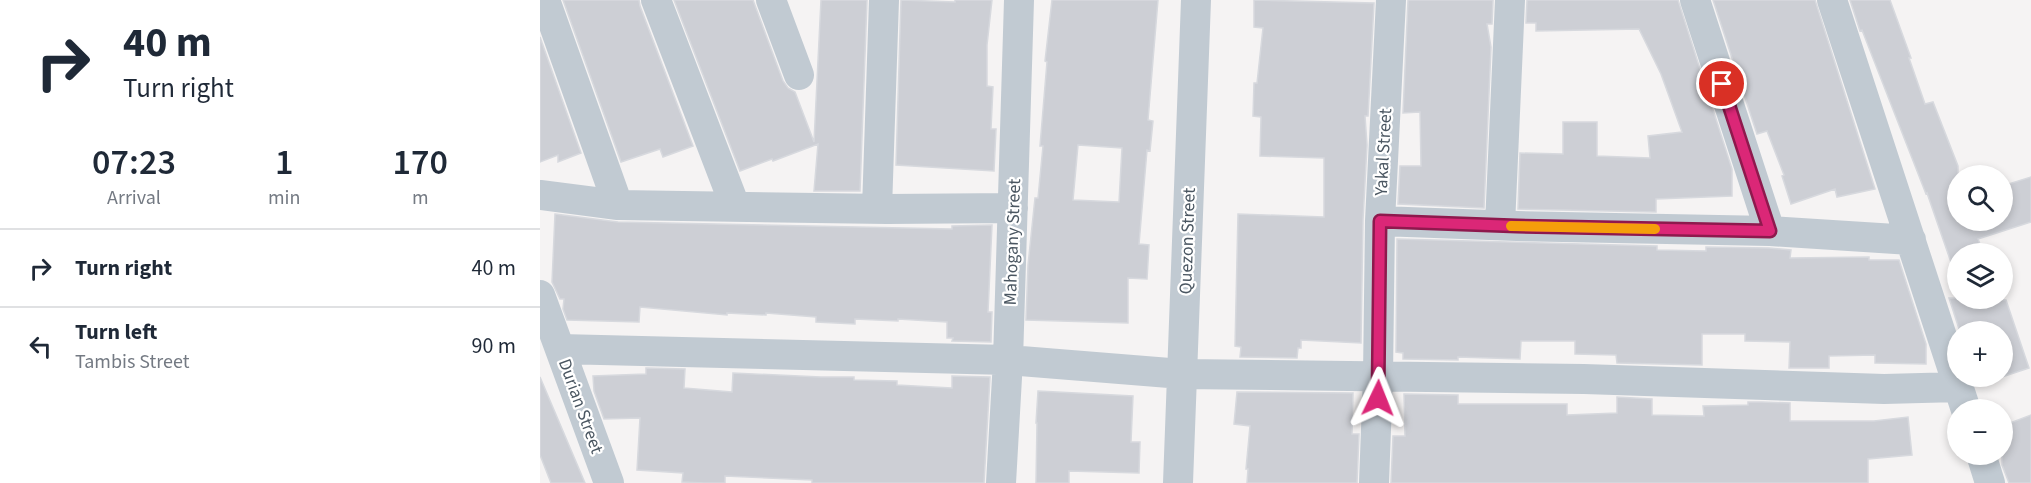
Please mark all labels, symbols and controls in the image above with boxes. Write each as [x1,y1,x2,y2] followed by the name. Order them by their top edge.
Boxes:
[123,13,212,73] text: 40 m
[24,24,102,102] icon: right
[1696,58,1747,109] pin
[1705,67,1738,100] icon: arrive
[123,69,234,108] text: Turn right
[1369,108,1398,197] street label: Yakal Street
[92,137,176,188] text: 07:23
[275,137,293,188] text: 1
[392,137,448,188] text: 170
[1947,165,2013,465] map controls
[1947,165,2013,231] button: search
[998,178,1027,306] street label: Mahogany Street
[107,184,161,212] text: Arrival
[268,184,300,212] text: min
[412,184,428,212] text: m
[1173,187,1202,295] street label: Quezon Street
[1947,243,2013,309] button: layers
[24,252,57,285] icon: right
[75,252,172,284] text: Turn right
[471,252,516,284] text: 40 m
[75,316,157,348] text: Turn left
[1947,321,2013,387] button: +
[24,330,57,363] icon: left
[471,330,516,362] text: 90 m
[75,348,189,376] text: Tambis Street
[552,355,609,457] street label: Durian Street
[1346,366,1410,430] position arrow
[1947,399,2013,465] button: −

